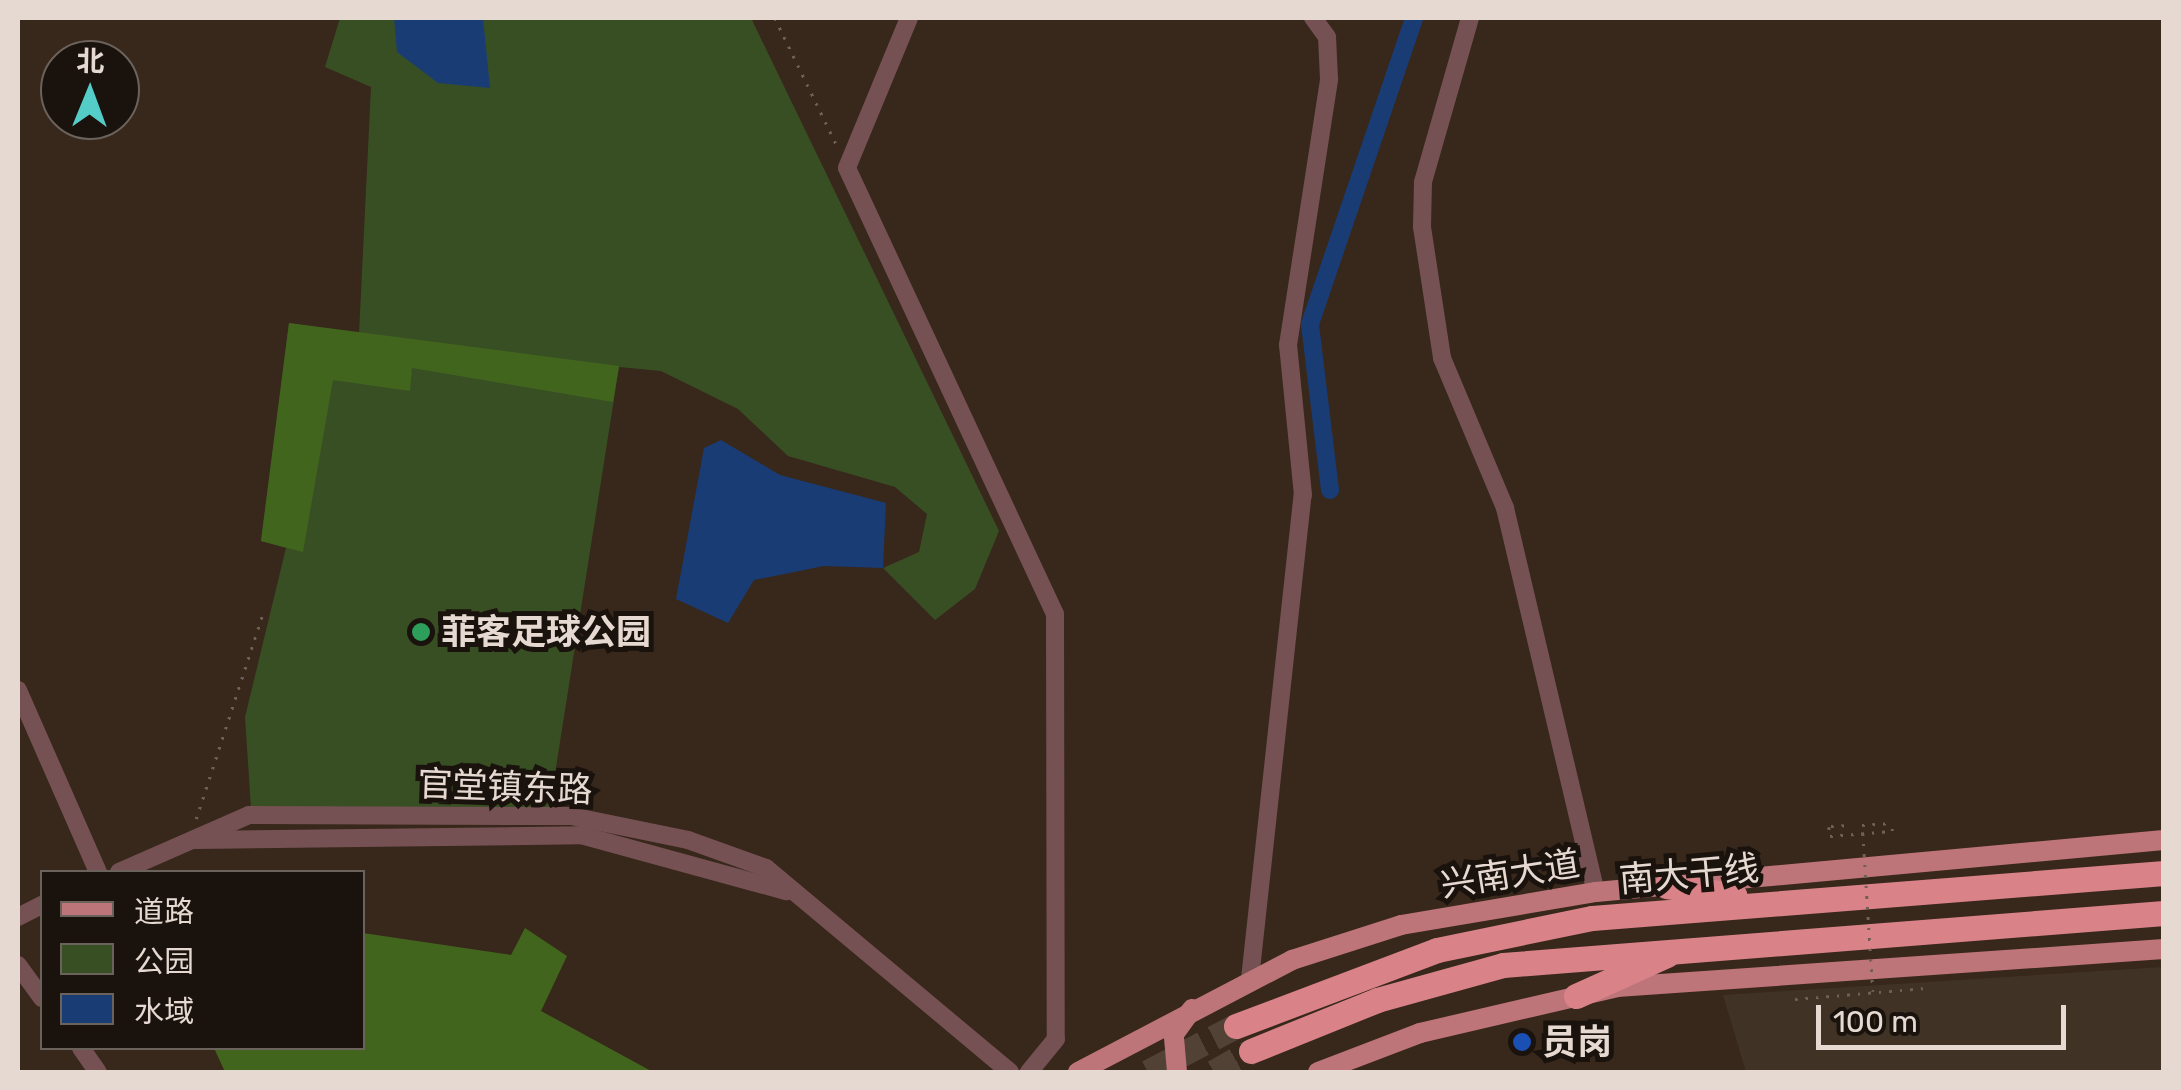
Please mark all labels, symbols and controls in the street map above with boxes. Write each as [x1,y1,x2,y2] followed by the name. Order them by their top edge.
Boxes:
[40,40,140,140] north arrow
[76,45,105,78] text: 北
[441,611,651,653] place label: 菲客足球公园
[410,621,432,643] marker: 菲客足球公园
[417,763,593,811] street label: 官堂镇东路
[1438,842,1582,906] street label: 兴南大道
[1617,847,1761,901] street label: 南大干线
[40,870,365,1050] legend
[134,894,194,930] text: 道路
[134,944,194,980] text: 公园
[1821,985,2071,1047] scale bar
[134,994,194,1030] text: 水域
[1833,1004,1918,1040] text: 100 m
[1542,1021,1612,1063] place label: 员岗
[1511,1031,1533,1053] marker: 员岗

